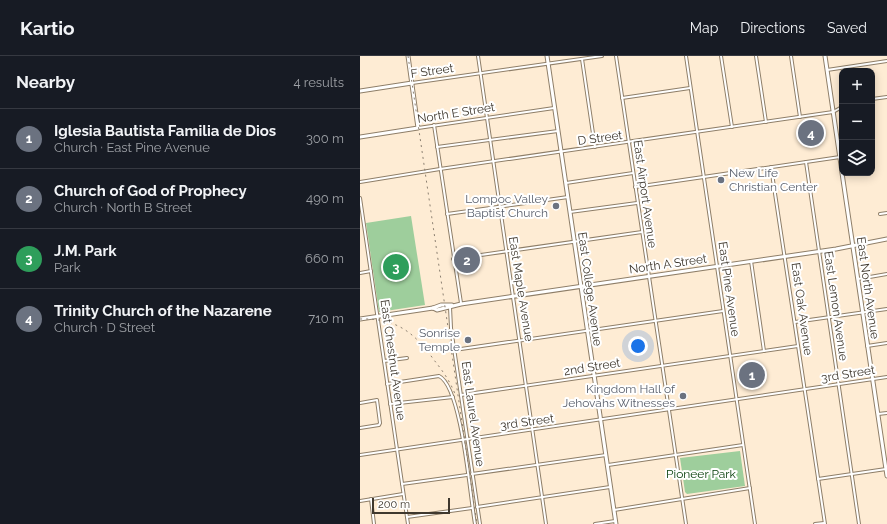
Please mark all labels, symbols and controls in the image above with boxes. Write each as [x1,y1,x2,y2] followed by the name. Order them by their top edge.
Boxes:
[20,17,75,39] text: Kartio
[690,20,718,36] text: Map
[740,20,805,36] text: Directions
[827,20,867,36] text: Saved
[410,61,454,81] street label: F Street
[839,68,875,176] map controls
[839,68,875,104] button: +
[16,72,75,92] text: Nearby
[293,75,344,90] text: 4 results
[416,100,496,126] street label: North E Street
[839,104,875,140] button: −
[798,118,824,148] pin: 4
[54,122,276,140] text: Iglesia Bautista Familia de Dios
[577,128,623,148] street label: D Street
[26,131,32,146] text: 1
[306,131,344,146] text: 300 m
[630,139,660,249] street label: East Airport Avenue
[54,140,210,155] text: Church · East Pine Avenue
[839,140,875,176] button: layers
[729,166,818,194] place label: New Life Christian Center
[716,175,726,185] marker: New Life Christian Center
[54,182,247,200] text: Church of God of Prophecy
[25,191,33,206] text: 2
[306,191,344,206] text: 490 m
[465,192,548,220] place label: Lompoc Valley Baptist Church
[54,200,192,215] text: Church · North B Street
[551,201,561,211] marker: Lompoc Valley Baptist Church
[575,231,605,347] street label: East College Avenue
[506,235,536,343] street label: East Maple Avenue
[854,236,882,340] street label: East North Avenue
[715,241,743,337] street label: East Pine Avenue
[54,242,117,260] text: J.M. Park
[454,245,480,275] pin: 2
[821,250,851,362] street label: East Lemon Avenue
[25,251,33,266] text: 3
[305,251,344,266] text: 660 m
[383,252,409,282] pin: 3
[628,252,708,276] street label: North A Street
[54,260,81,275] text: Park
[789,262,815,356] street label: East Oak Avenue
[378,299,408,421] street label: East Chestnut Avenue
[54,302,272,320] text: Trinity Church of the Nazarene
[25,311,33,326] text: 4
[308,311,344,326] text: 710 m
[54,320,155,335] text: Church · D Street
[418,326,460,354] place label: Sonrise Temple
[463,335,473,345] marker: Sonrise Temple
[628,336,648,356] your location
[563,356,621,378] street label: 2nd Street
[459,360,487,468] street label: East Laurel Avenue
[739,360,765,390] pin: 1
[820,363,876,385] street label: 3rd Street
[562,382,676,410] place label: Kingdom Hall of Jehovahs Witnesses
[678,391,688,401] marker: Kingdom Hall of Jehovahs Witnesses
[499,411,555,433] street label: 3rd Street
[666,467,737,481] park label: Pioneer Park
[372,496,450,515] scale bar
[378,498,410,511] text: 200 m

